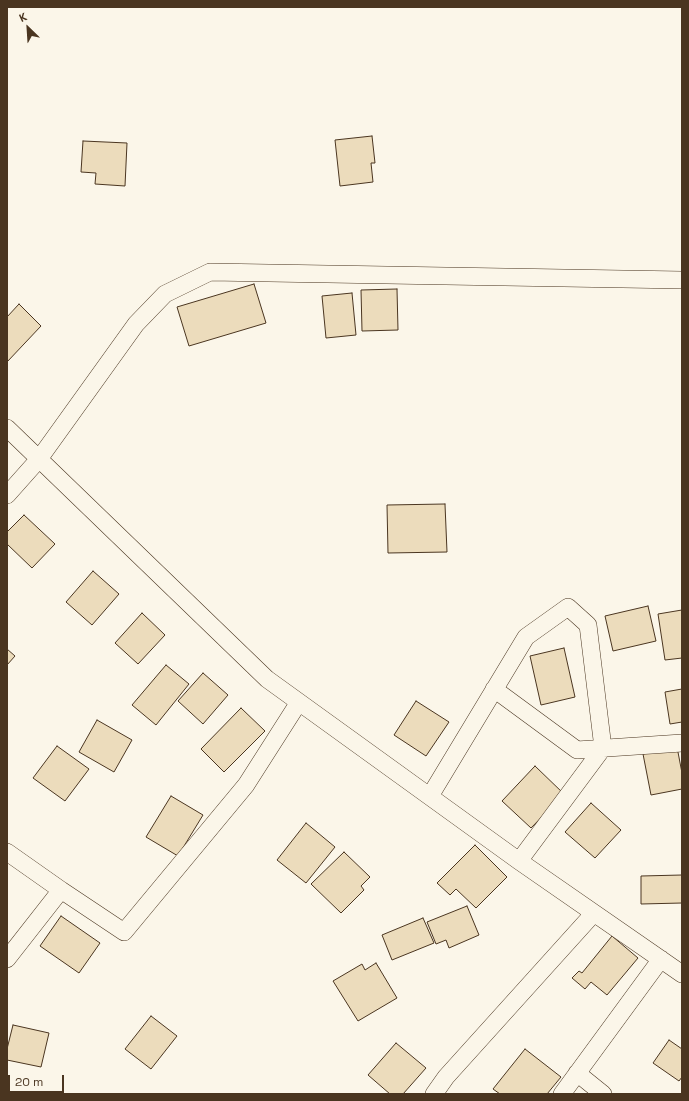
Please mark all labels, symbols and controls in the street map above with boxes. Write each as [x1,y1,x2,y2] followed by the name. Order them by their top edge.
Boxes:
[8,8,48,48] north arrow
[17,9,29,25] text: K
[10,1067,66,1093] scale bar
[15,1074,43,1090] text: 20 m

